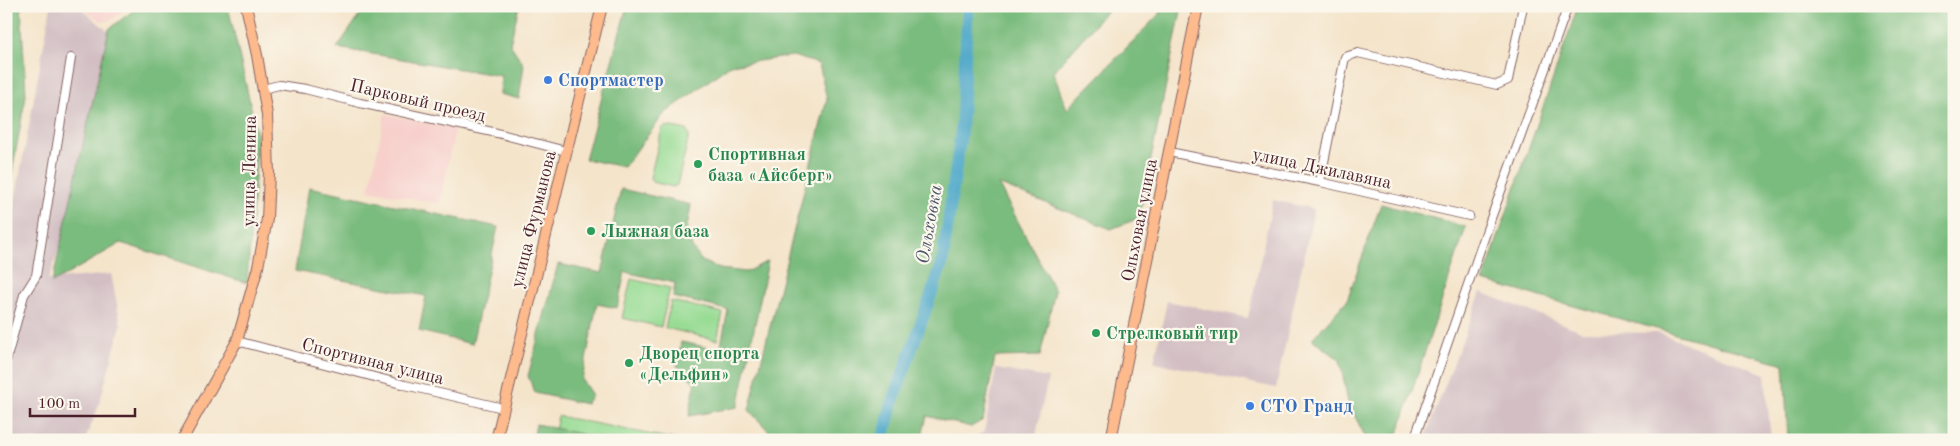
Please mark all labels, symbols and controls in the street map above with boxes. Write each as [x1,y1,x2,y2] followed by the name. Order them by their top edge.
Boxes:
[558,72,664,90] place label: Спортмастер
[542,74,554,86] marker: Спортмастер
[348,77,488,125] street label: Парковый проезд
[240,115,260,227] street label: улица Ленина
[1251,145,1393,193] street label: улица Джилавяна
[708,146,833,185] place label: Спортивная база «Айсберг»
[508,149,560,290] street label: улица Фурманова
[1119,157,1161,283] street label: Ольховая улица
[692,158,704,170] marker: Спортивная база «Айсберг»
[914,183,947,266] water label: Ольховка
[601,223,710,241] place label: Лыжная база
[585,225,597,237] marker: Лыжная база
[1106,325,1238,343] place label: Стрелковый тир
[1090,327,1102,339] marker: Стрелковый тир
[300,336,446,388] street label: Спортивная улица
[639,345,760,385] place label: Дворец спорта «Дельфин»
[623,357,635,369] marker: Дворец спорта «Дельфин»
[30,386,135,418] scale bar
[38,397,80,412] text: 100 m
[1260,398,1353,416] place label: СТО Гранд
[1244,400,1256,412] marker: СТО Гранд

